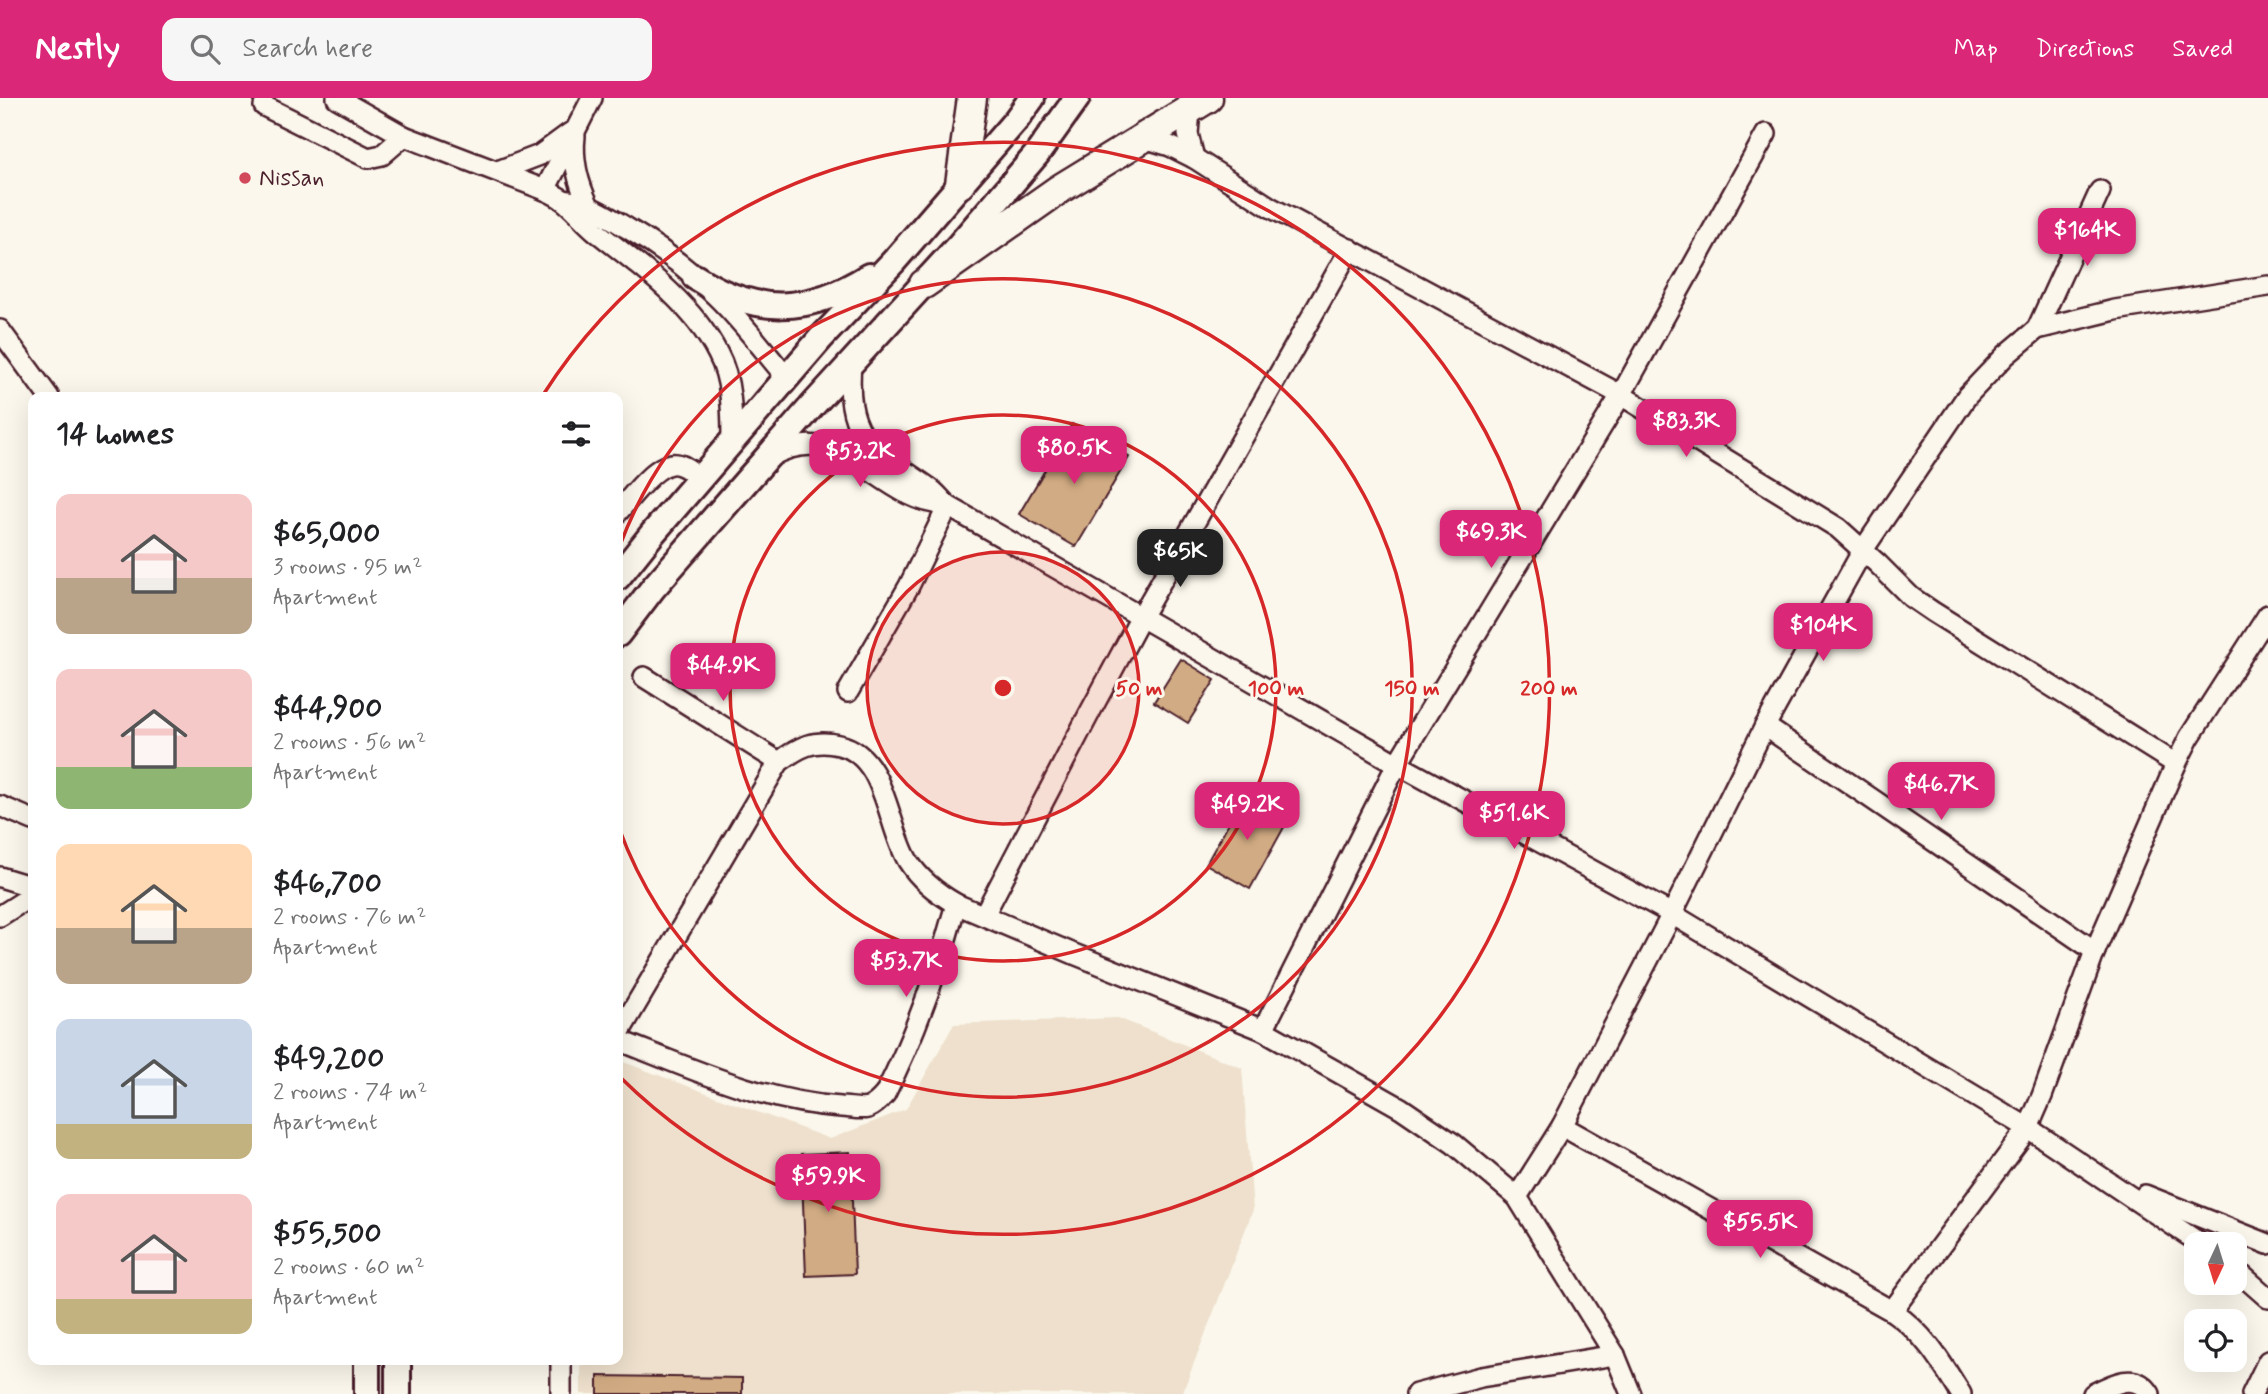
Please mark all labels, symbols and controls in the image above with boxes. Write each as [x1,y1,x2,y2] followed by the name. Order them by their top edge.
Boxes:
[162,18,652,81] search box
[35,27,120,71] text: Nestly
[186,30,224,68] icon: search
[242,32,373,66] text: Search here
[1954,34,1998,65] text: Map
[2036,34,2134,65] text: Directions
[2172,34,2233,65] text: Saved
[259,163,324,194] place label: Nissan
[237,170,253,186] marker: Nissan
[2038,208,2136,268] pin: $164K
[2054,216,2120,246] text: $164K
[1629,400,1743,459] pin: $83.3K
[1652,407,1720,437] text: $83.3K
[56,415,174,454] text: 14 homes
[557,415,595,453] icon: filters
[1017,426,1131,486] pin: $80.5K
[803,430,917,489] pin: $53.2K
[1037,434,1111,464] text: $80.5K
[825,437,895,467] text: $53.2K
[1434,510,1548,570] pin: $69.3K
[273,514,380,553] text: $65,000
[1456,518,1526,548] text: $69.3K
[112,522,196,606] icon: home
[1139,530,1221,589] pin: $65K
[1153,537,1207,567] text: $65K
[273,553,422,583] text: 3 rooms · 95 m²
[273,583,378,613] text: Apartment
[1774,603,1872,663] pin: $104K
[1790,611,1856,641] text: $104K
[666,644,780,703] pin: $44.9K
[686,651,760,681] text: $44.9K
[1116,675,1163,703] text: 50 m
[1248,675,1304,703] text: 100 m
[1384,675,1440,703] text: 150 m
[1520,675,1578,703] text: 200 m
[991,676,1015,700] centre of rings
[273,689,383,728] text: $44,900
[112,697,196,781] icon: home
[273,728,426,758] text: 2 rooms · 56 m²
[273,758,378,788] text: Apartment
[1884,762,1998,822] pin: $46.7K
[1904,770,1978,800] text: $46.7K
[1190,782,1304,842] pin: $49.2K
[1211,790,1283,820] text: $49.2K
[1457,792,1571,851] pin: $51.6K
[1479,799,1549,829] text: $51.6K
[273,864,382,903] text: $46,700
[112,872,196,956] icon: home
[273,903,426,933] text: 2 rooms · 76 m²
[273,933,378,963] text: Apartment
[849,940,963,999] pin: $53.7K
[870,947,942,977] text: $53.7K
[273,1039,384,1078] text: $49,200
[112,1047,196,1131] icon: home
[273,1078,428,1108] text: 2 rooms · 74 m²
[273,1108,378,1138] text: Apartment
[771,1154,885,1214] pin: $59.9K
[791,1162,865,1192] text: $59.9K
[1703,1200,1817,1260] pin: $55.5K
[1723,1208,1797,1238] text: $55.5K
[273,1214,382,1253] text: $55,500
[112,1222,196,1306] icon: home
[2184,1232,2247,1295] north arrow
[2184,1232,2247,1372] map controls
[273,1253,425,1283] text: 2 rooms · 60 m²
[273,1283,378,1313] text: Apartment
[2184,1309,2247,1372] button: locate

